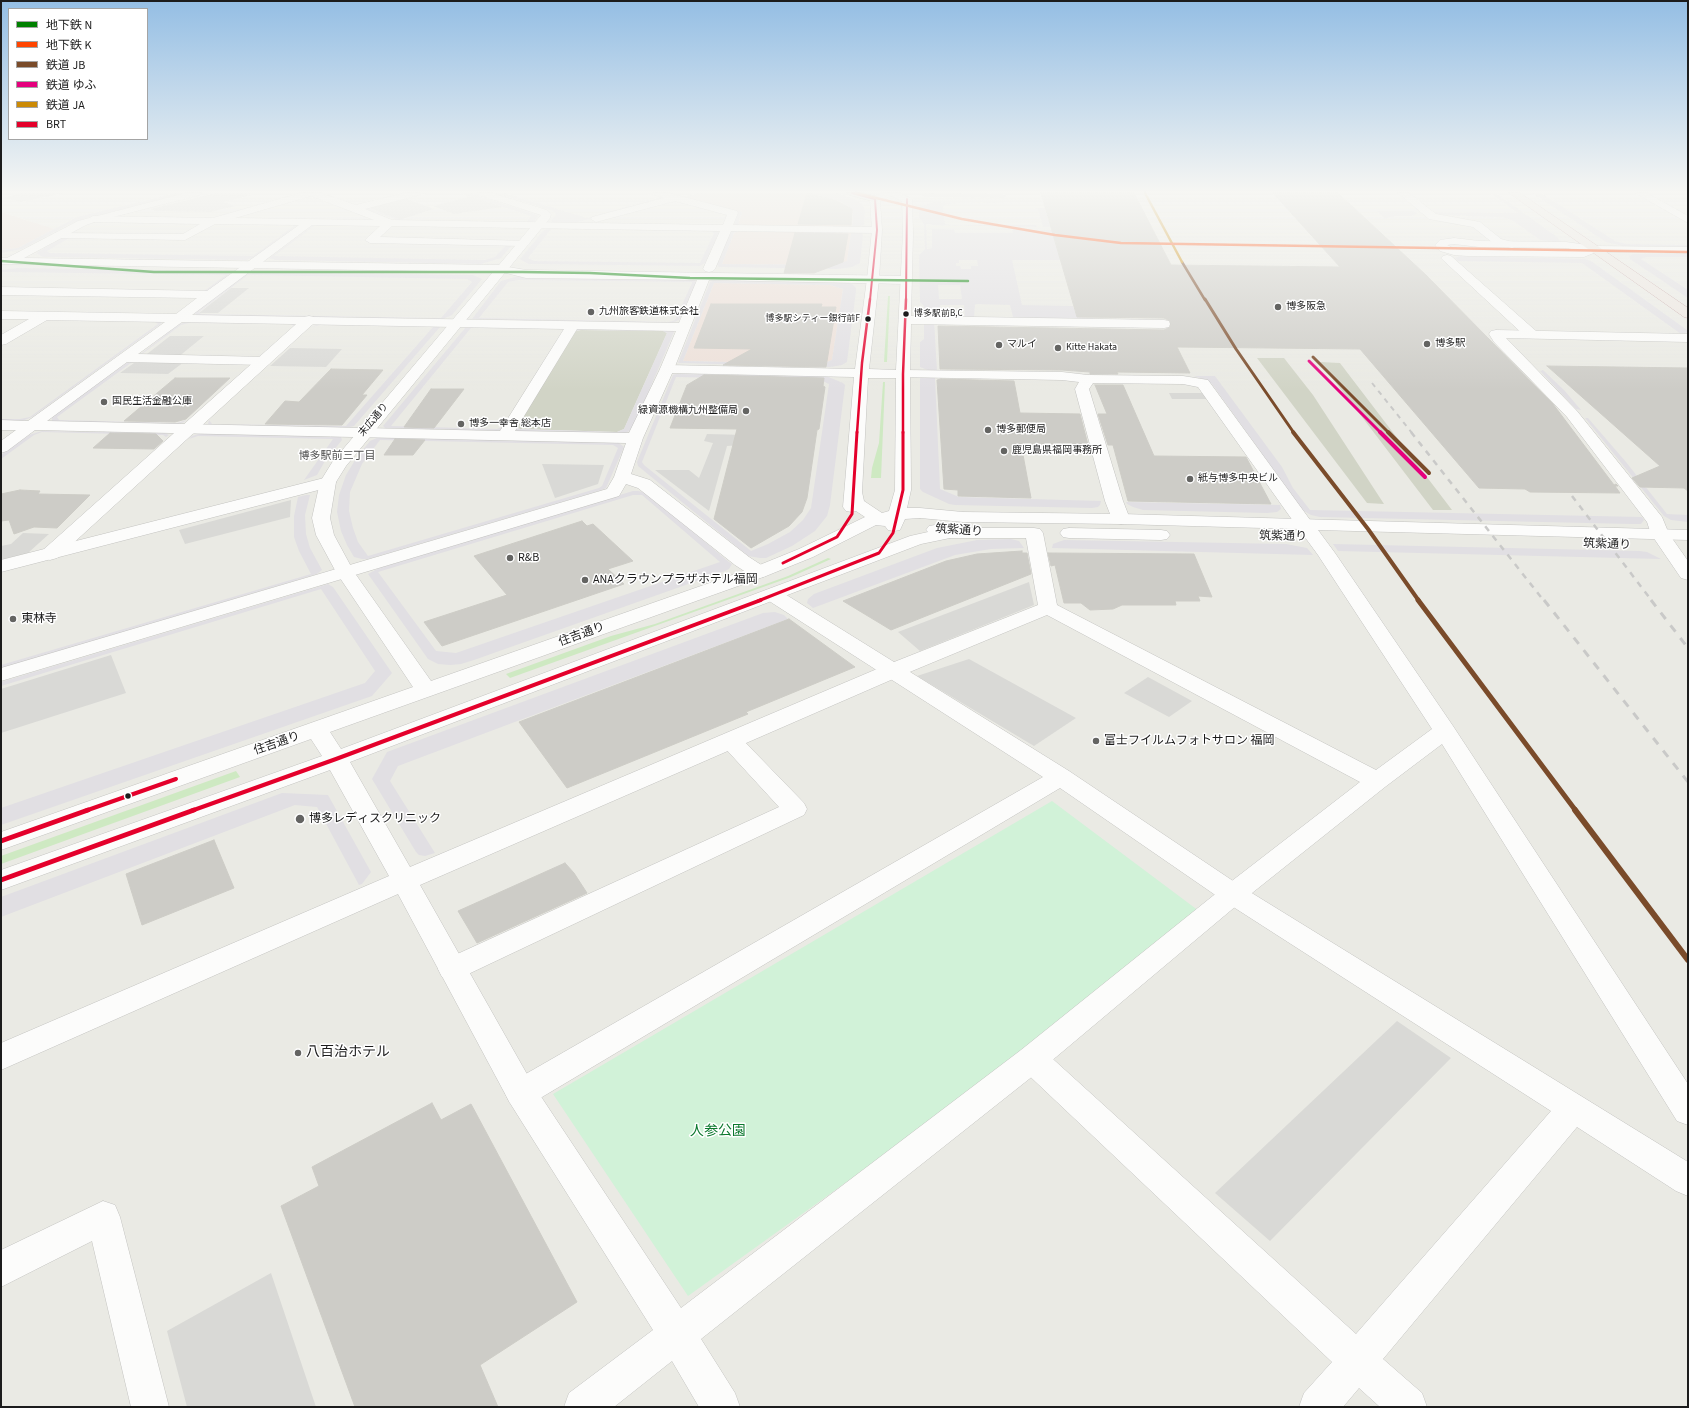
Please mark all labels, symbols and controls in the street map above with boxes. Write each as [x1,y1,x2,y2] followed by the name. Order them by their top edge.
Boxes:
[8,8,148,140] legend
[46,17,92,34] text: 地下鉄 N
[46,37,91,54] text: 地下鉄 K
[46,57,85,74] text: 鉄道 JB
[46,77,96,94] text: 鉄道 ゆふ
[46,97,85,114] text: 鉄道 JA
[46,116,66,133] text: BRT
[1286,301,1326,313] place label: 博多阪急
[1273,302,1283,312] marker: 博多阪急
[599,306,699,318] place label: 九州旅客鉄道株式会社
[586,307,596,317] marker: 九州旅客鉄道株式会社
[901,309,911,319] marker: 博多駅前B,C
[914,309,963,319] place label: 博多駅前B,C
[766,314,860,324] place label: 博多駅シティー銀行前F
[863,314,873,324] marker: 博多駅シティー銀行前F
[1435,338,1465,350] place label: 博多駅
[1007,339,1037,351] place label: マルイ
[1422,339,1432,349] marker: 博多駅
[994,340,1004,350] marker: マルイ
[1066,342,1117,354] place label: Kitte Hakata
[1053,343,1063,353] marker: Kitte Hakata
[112,396,192,408] place label: 国民生活金融公庫
[99,397,109,407] marker: 国民生活金融公庫
[357,401,391,439] street label: 末広通り
[638,405,738,417] place label: 緑資源機構九州整備局
[741,406,751,416] marker: 緑資源機構九州整備局
[469,418,551,430] place label: 博多一幸舎 総本店
[456,419,466,429] marker: 博多一幸舎 総本店
[996,424,1046,436] place label: 博多郵便局
[983,425,993,435] marker: 博多郵便局
[1012,445,1102,457] place label: 鹿児島県福岡事務所
[999,446,1009,456] marker: 鹿児島県福岡事務所
[299,450,375,464] district label: 博多駅前三丁目
[1198,473,1278,485] place label: 紙与博多中央ビル
[1185,474,1195,484] marker: 紙与博多中央ビル
[935,522,983,540] street label: 筑紫通り
[1259,529,1307,545] street label: 筑紫通り
[1583,537,1631,553] street label: 筑紫通り
[518,551,539,565] place label: R&B
[505,553,515,563] marker: R&B
[593,573,758,587] place label: ANAクラウンプラザホテル福岡
[580,575,590,585] marker: ANAクラウンプラザホテル福岡
[21,612,57,626] place label: 東林寺
[8,614,18,624] marker: 東林寺
[557,620,607,650] street label: 住吉通り
[252,729,302,759] street label: 住吉通り
[1104,734,1274,748] place label: 富士フイルムフォトサロン 福岡
[1091,736,1101,746] marker: 富士フイルムフォトサロン 福岡
[123,791,133,801] unlabelled marker
[309,812,441,826] place label: 博多レディスクリニック
[294,813,306,825] marker: 博多レディスクリニック
[306,1045,390,1061] place label: 八百治ホテル
[293,1048,303,1058] marker: 八百治ホテル
[690,1124,746,1140] park label: 人参公園

